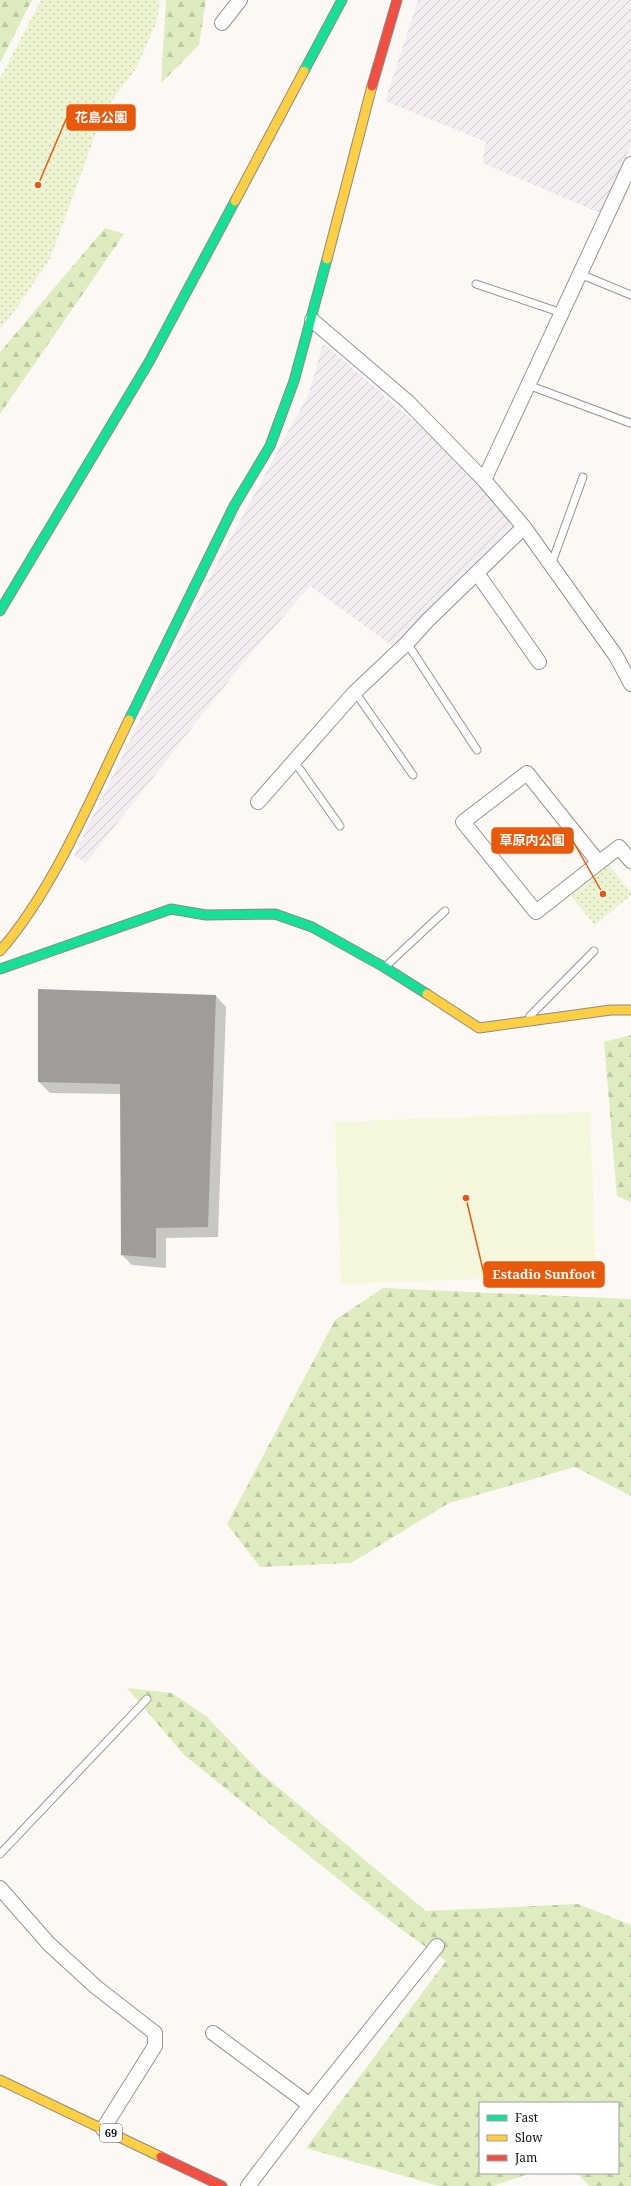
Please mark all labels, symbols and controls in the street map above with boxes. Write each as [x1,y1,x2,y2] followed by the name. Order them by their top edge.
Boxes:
[67,105,135,130] callout: 花島公園
[75,108,127,126] text: 花島公園
[492,828,573,853] callout: 草原内公園
[499,831,565,849] text: 草原内公園
[484,1262,604,1287] callout: Estadio Sunfoot
[492,1265,596,1283] text: Estadio Sunfoot
[479,2102,619,2174] legend
[515,2109,538,2126] text: Fast
[100,2124,122,2142] road number: 69
[515,2129,543,2146] text: Slow
[514,2149,537,2166] text: Jam

